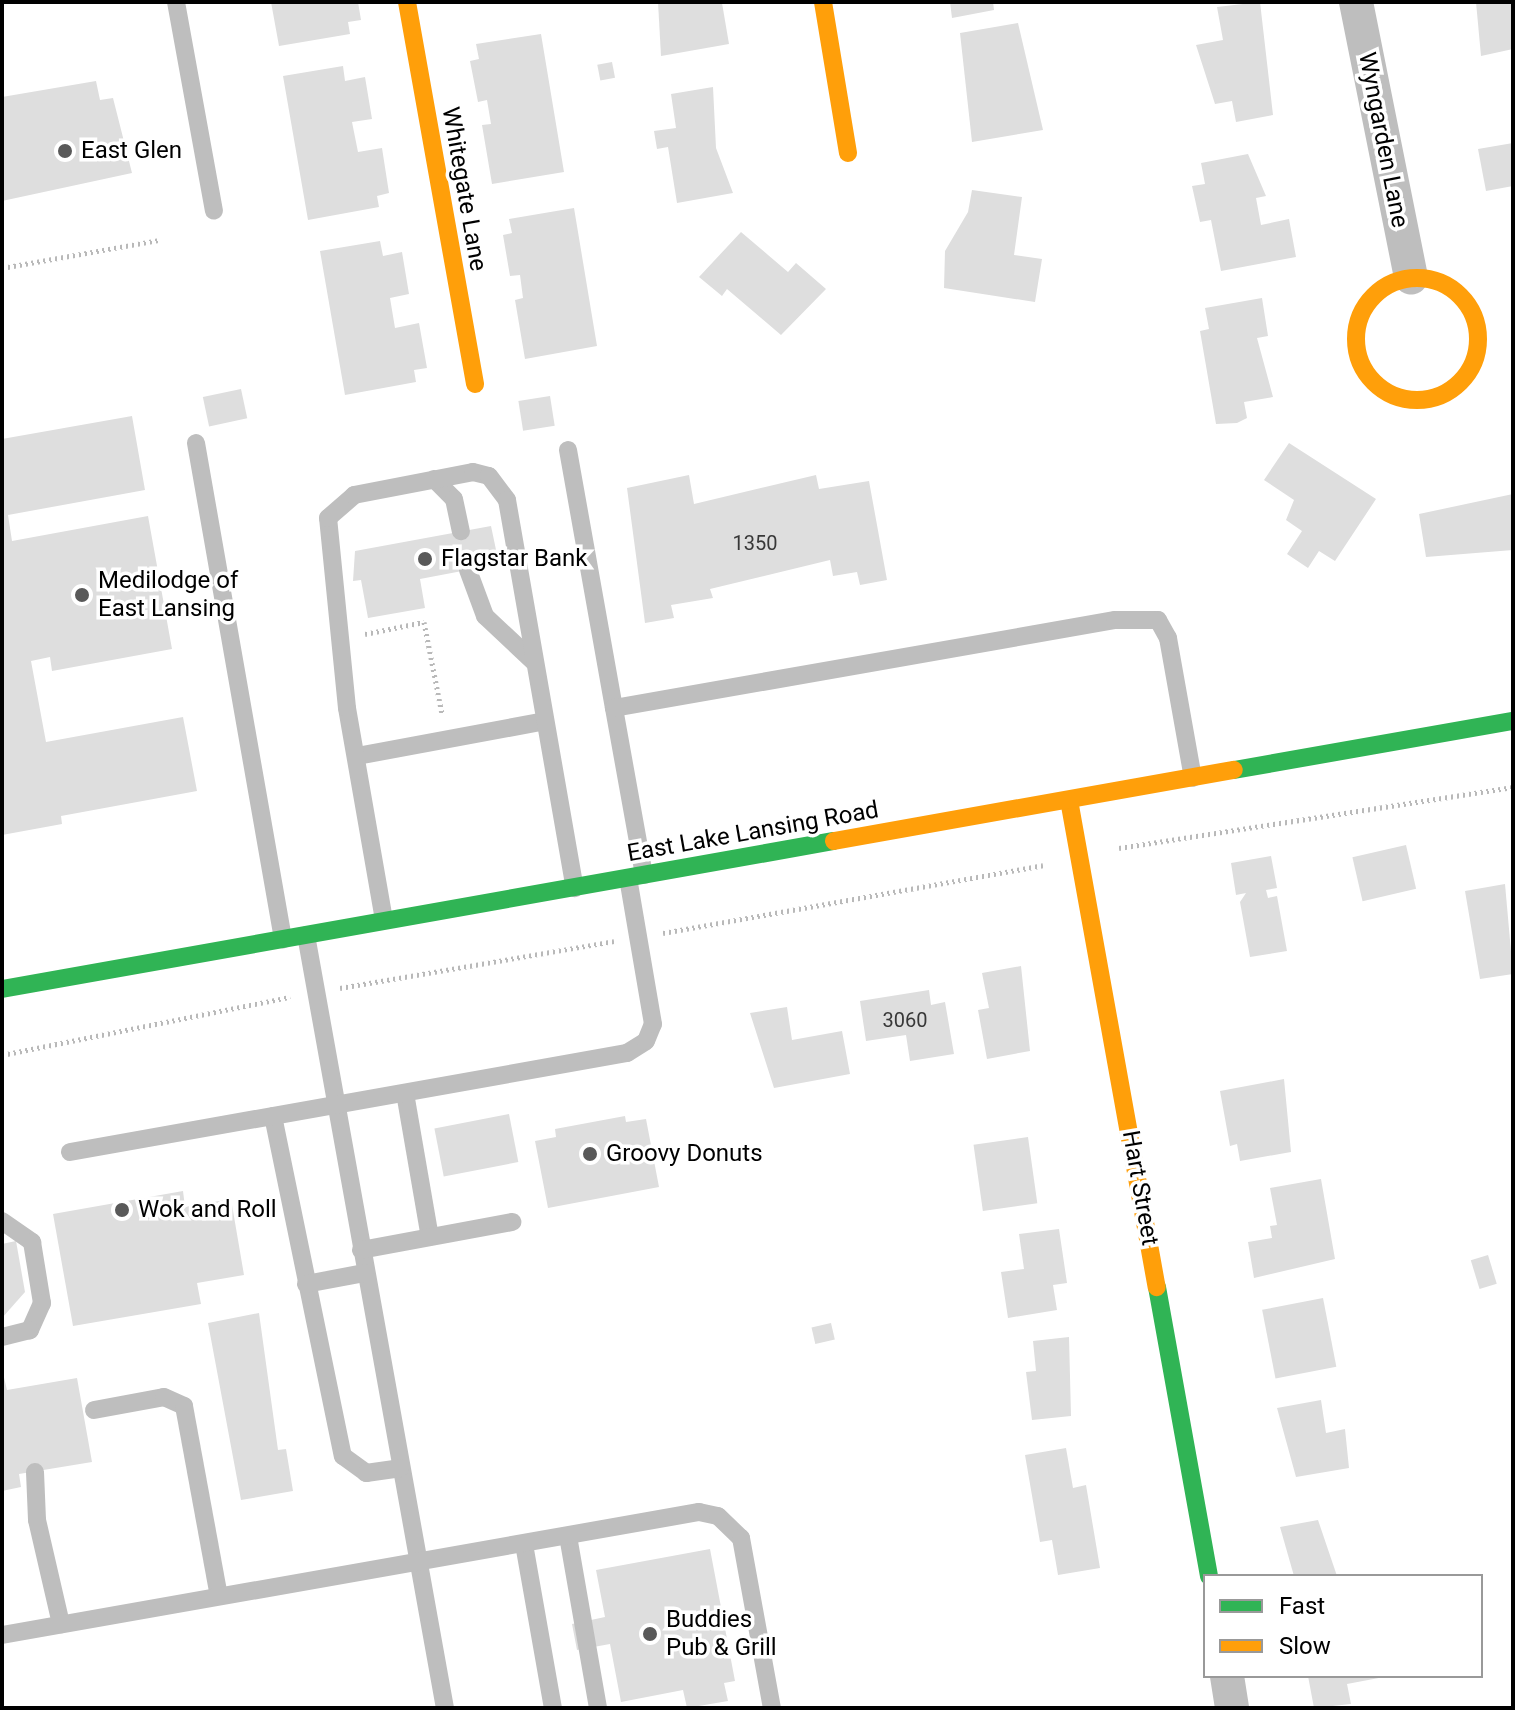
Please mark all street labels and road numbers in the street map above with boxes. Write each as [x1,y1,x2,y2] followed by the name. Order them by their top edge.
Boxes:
[1352,50,1414,230] street label: Wyngarden Lane
[435,105,493,273] street label: Whitegate Lane
[625,796,881,868] street label: East Lake Lansing Road
[1116,1128,1164,1248] street label: Hart Street

